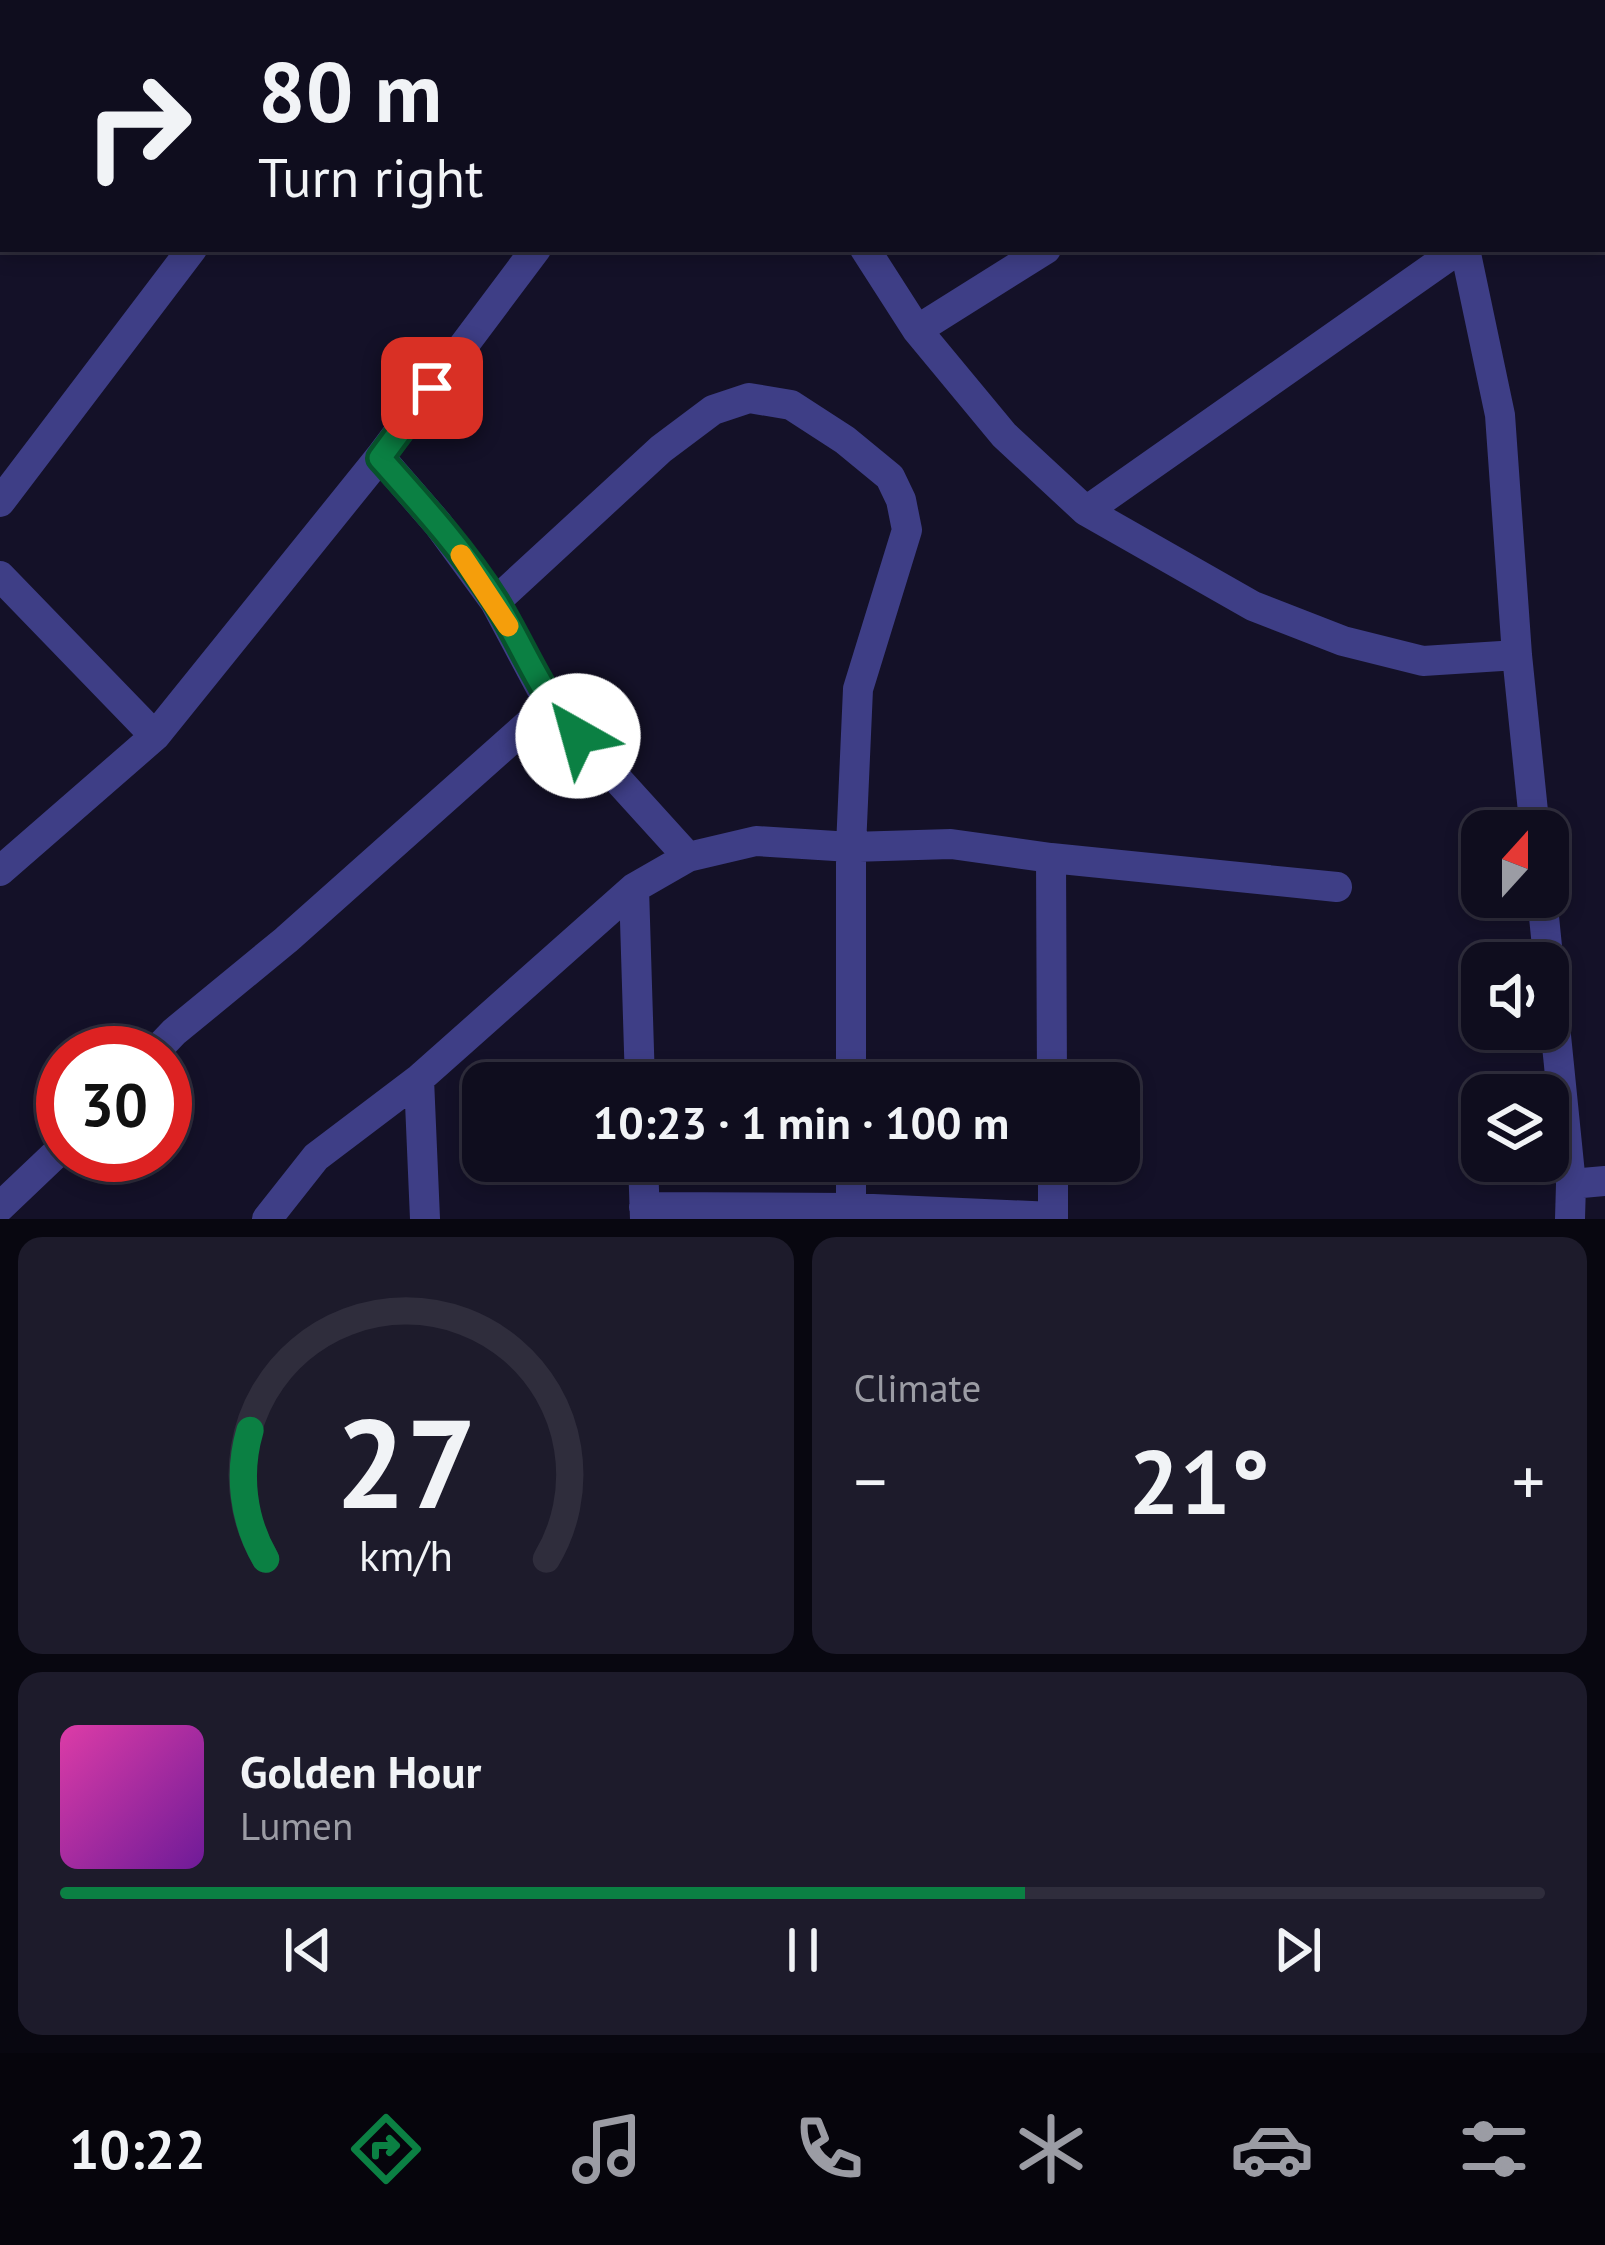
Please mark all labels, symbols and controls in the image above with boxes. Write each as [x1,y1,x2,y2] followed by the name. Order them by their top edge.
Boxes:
[258,36,442,145] text: 80 m
[60,48,216,204] icon: right
[258,142,483,212] text: Turn right
[381,337,483,439] pin
[399,355,465,421] icon: arrive
[515,673,641,799] position arrow
[1461,810,1569,918] north arrow
[1461,810,1569,1182] map controls
[1461,942,1569,1050] button: sound
[36,1026,192,1182] speed limit sign: 30
[1461,1074,1569,1182] button: layers
[593,1093,1009,1151] text: 10:23 · 1 min · 100 m
[854,1362,981,1413] text: Climate
[335,1381,477,1542] text: 27
[1129,1422,1270,1539] text: 21°
[854,1438,887,1523] text: −
[1512,1438,1545,1523] text: +
[359,1526,453,1582] text: km/h
[240,1742,481,1800] text: Golden Hour
[240,1800,353,1851] text: Lumen
[275,1917,341,1983] icon: previous
[770,1917,836,1983] icon: pause
[1265,1917,1331,1983] icon: next
[344,2107,428,2191] icon: directions
[565,2107,649,2191] icon: music
[787,2107,871,2191] icon: phone
[1009,2107,1093,2191] icon: climate
[1230,2107,1314,2191] icon: car
[1452,2107,1536,2191] icon: filters
[69,2114,206,2184] text: 10:22

